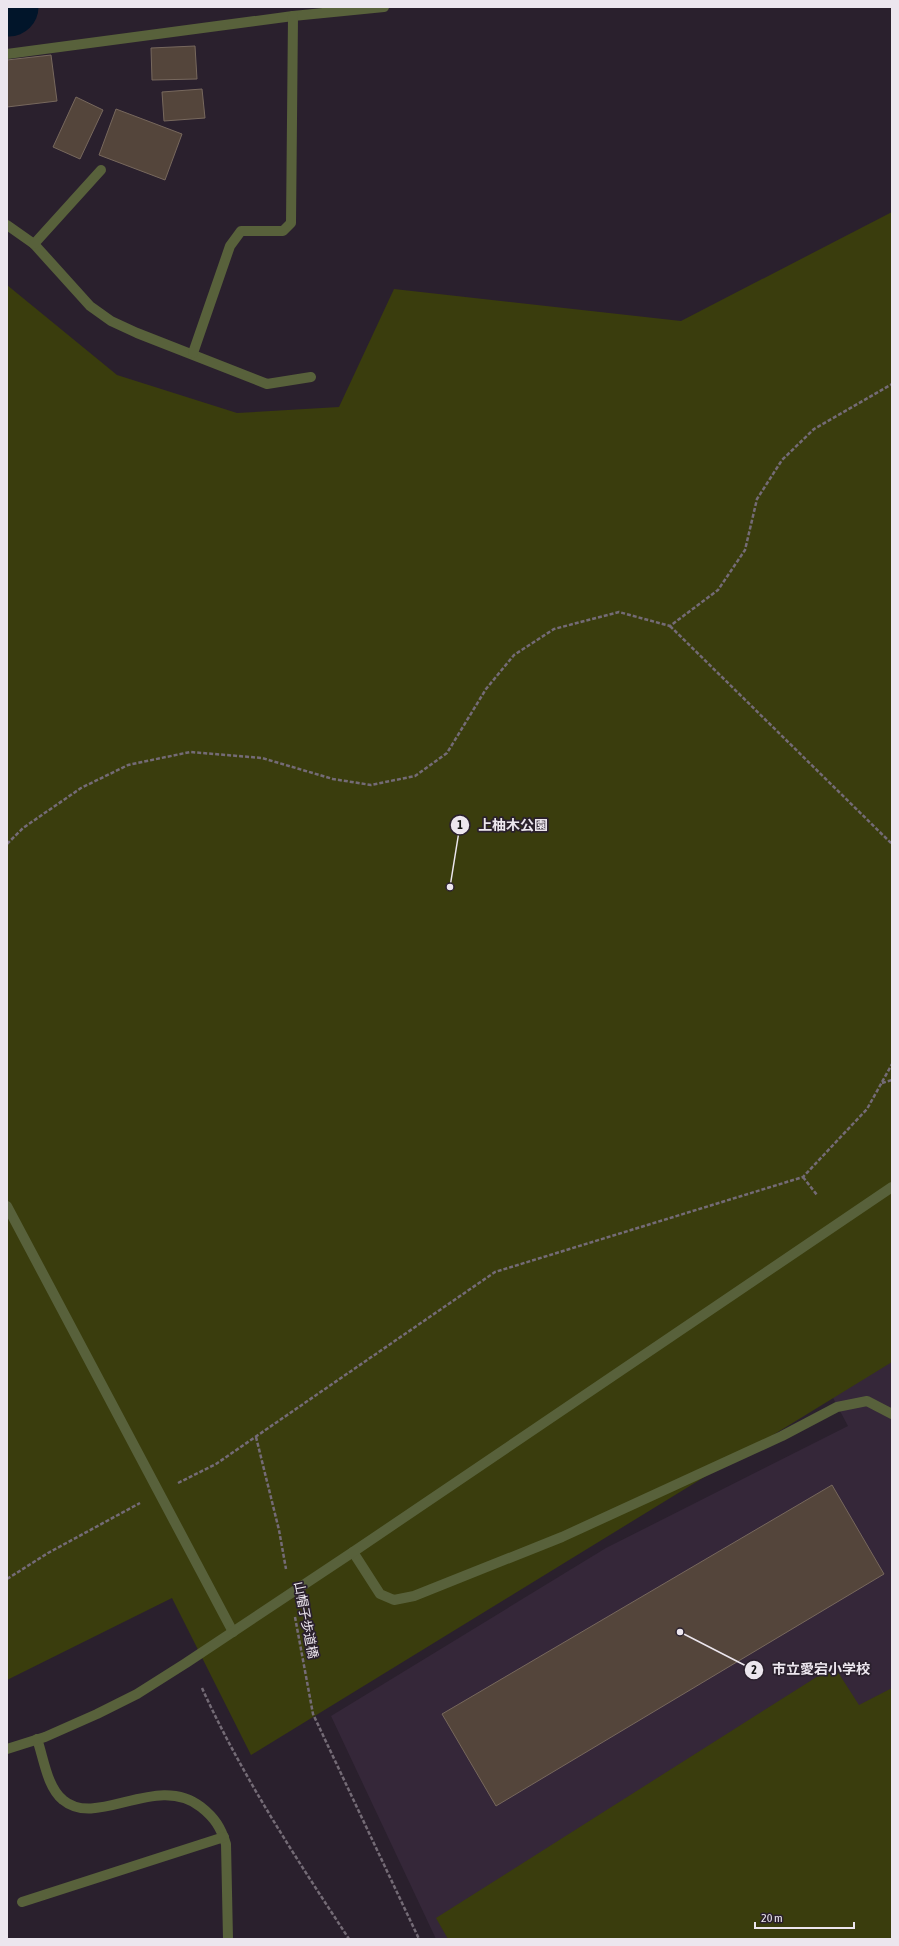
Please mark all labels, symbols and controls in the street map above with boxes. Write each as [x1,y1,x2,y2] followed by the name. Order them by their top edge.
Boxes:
[450,812,556,838] callout: 上柚木公園
[478,817,548,833] text: 上柚木公園
[457,818,463,832] text: 1
[291,1580,321,1660] street label: 山帽子歩道橋
[744,1657,878,1683] callout: 市立愛宕小学校
[772,1661,870,1677] text: 市立愛宕小学校
[751,1663,757,1677] text: 2
[755,1904,854,1930] scale bar
[761,1911,783,1925] text: 20 m

